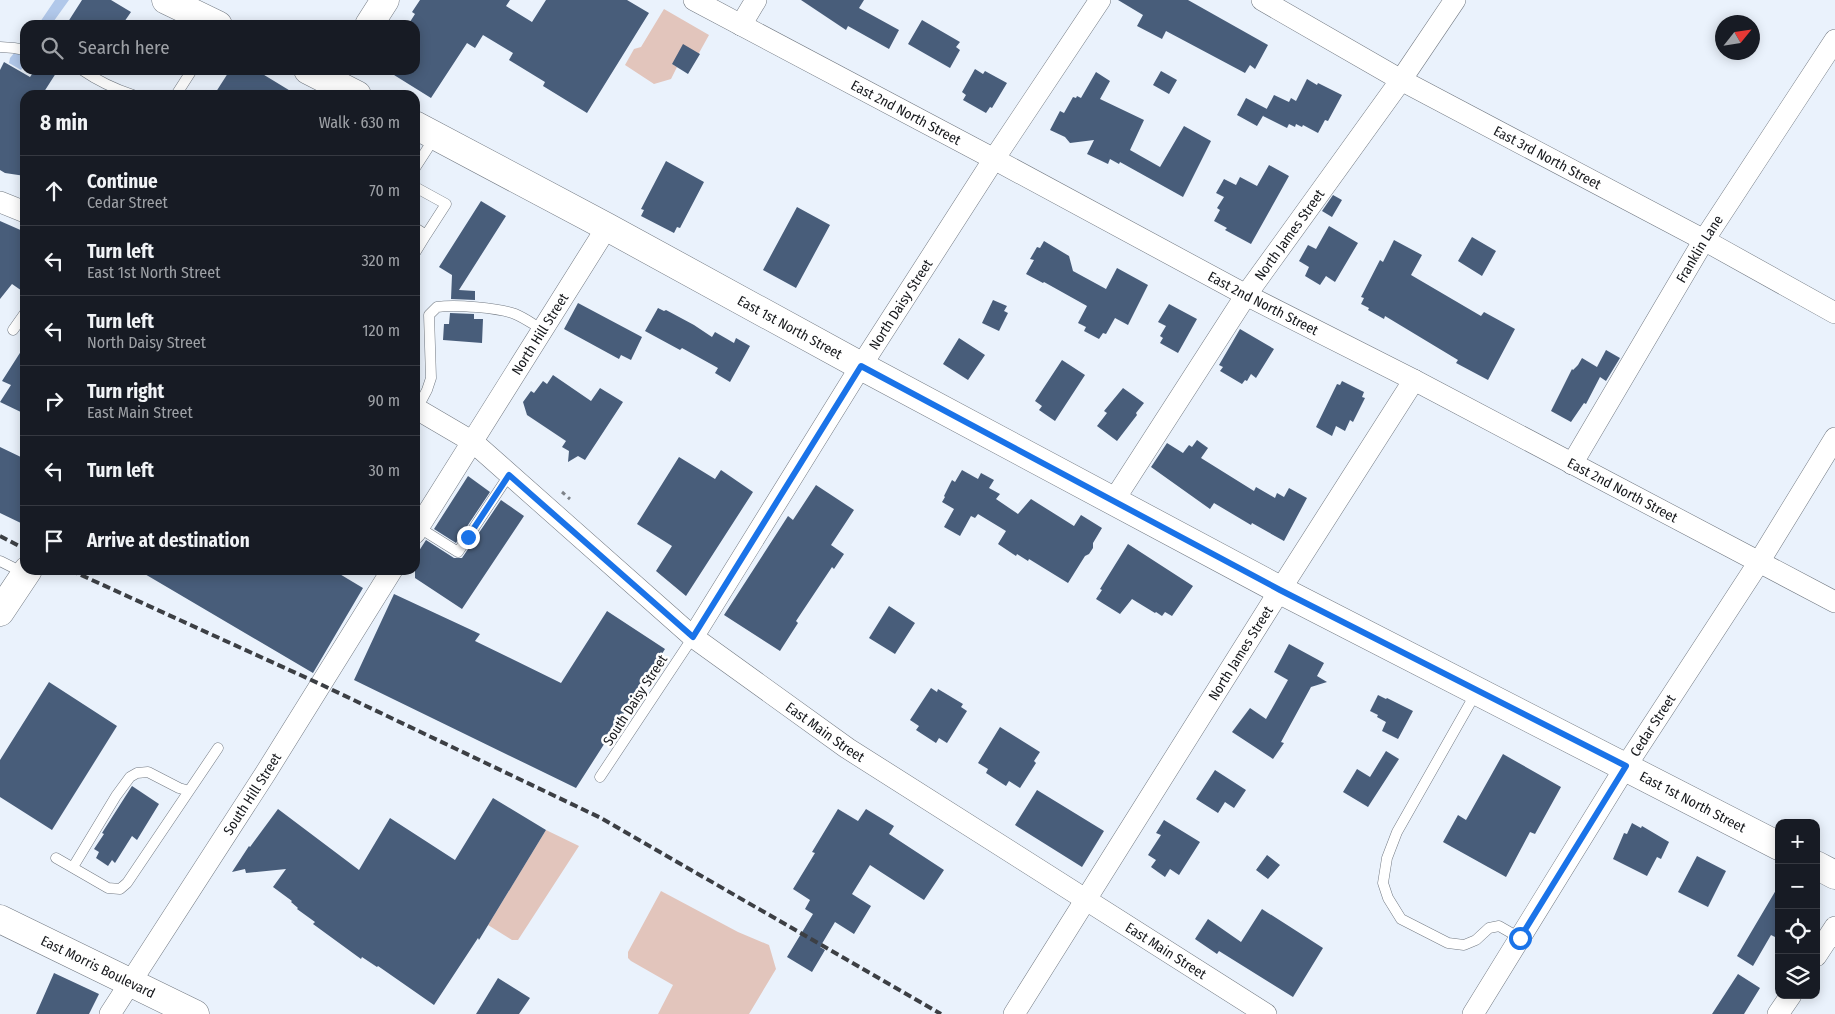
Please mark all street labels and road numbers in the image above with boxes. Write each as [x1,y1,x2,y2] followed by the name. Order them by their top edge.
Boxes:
[848,77,964,149] street label: East 2nd North Street
[1491,122,1604,193] street label: East 3rd North Street
[1251,186,1329,284] street label: North James Street
[1673,212,1727,286] street label: Franklin Lane
[866,256,937,353] street label: North Daisy Street
[1205,268,1321,339] street label: East 2nd North Street
[508,290,573,378] street label: North Hill Street
[734,292,845,363] street label: East 1st North Street
[1564,454,1681,527] street label: East 2nd North Street
[1205,603,1277,704] street label: North James Street
[600,651,671,749] street label: South Daisy Street
[1627,691,1680,760] street label: Cedar Street
[782,699,868,766] street label: East Main Street
[220,750,285,838] street label: South Hill Street
[1637,768,1749,837] street label: East 1st North Street
[1122,919,1210,983] street label: East Main Street
[38,932,158,1002] street label: East Morris Boulevard

